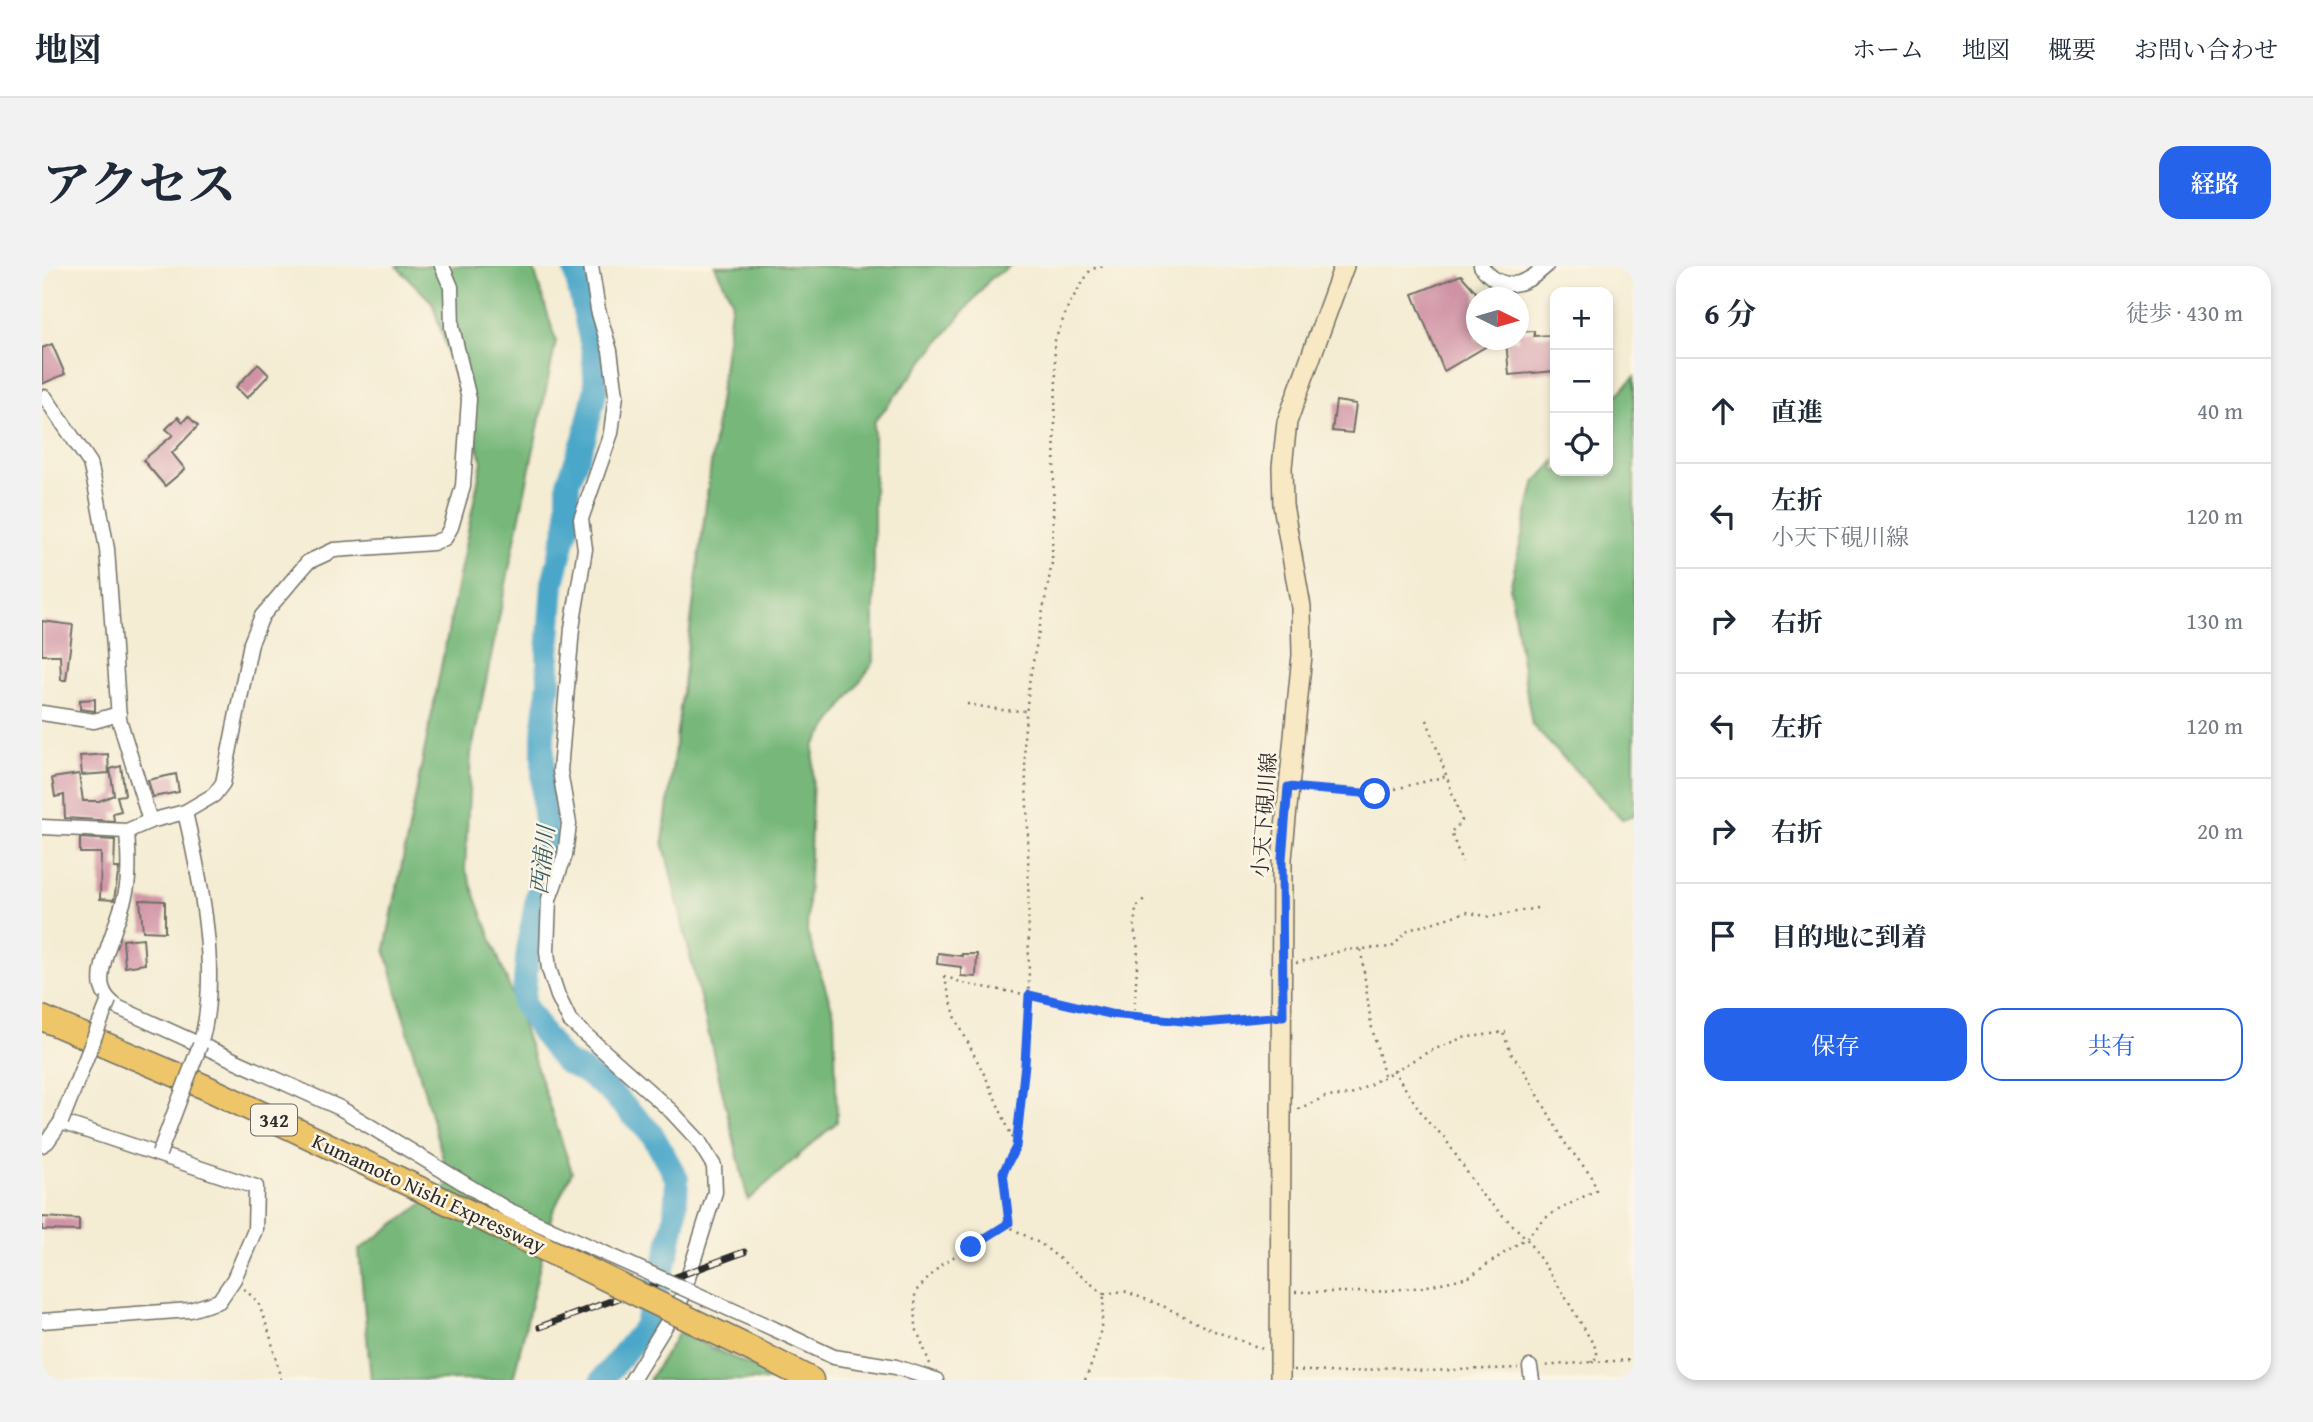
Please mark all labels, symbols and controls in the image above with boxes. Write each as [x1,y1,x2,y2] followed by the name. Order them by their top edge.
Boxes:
[35,25,101,73] text: 地図
[1852,32,1924,67] text: ホーム
[1962,32,2010,67] text: 地図
[2048,32,2096,67] text: 概要
[2134,32,2278,67] text: お問い合わせ
[2159,146,2271,219] button: 経路
[42,147,237,219] text: アクセス
[1466,287,1529,350] north arrow
[1550,287,1613,476] map controls
[1550,287,1613,350] button: +
[1704,291,1756,335] text: 6 分
[2126,296,2243,329] text: 徒歩 · 430 m
[1550,350,1613,413] button: −
[1704,392,1742,430] icon: ahead
[1771,392,1823,431] text: 直進
[2197,394,2243,427] text: 40 m
[1550,413,1613,476] button: locate
[1771,480,1823,519] text: 左折
[1704,497,1742,535] icon: left
[2186,499,2243,532] text: 120 m
[1771,520,1909,553] text: 小天下硯川線
[1704,602,1742,640] icon: right
[1771,602,1823,641] text: 右折
[2186,604,2243,637] text: 130 m
[1704,707,1742,745] icon: left
[1771,707,1823,746] text: 左折
[2186,709,2243,742] text: 120 m
[1244,751,1284,879] street label: 小天下硯川線
[1359,778,1390,809] route start
[1704,812,1742,850] icon: right
[1771,812,1823,851] text: 右折
[2197,814,2243,847] text: 20 m
[522,821,562,896] water label: 西浦川
[1704,917,1742,955] icon: arrive
[1771,917,1927,956] text: 目的地に到着
[1704,1008,1967,1081] button: 保存
[1981,1008,2243,1081] button: 共有
[251,1104,297,1136] road number: 342
[307,1125,551,1261] street label: Kumamoto Nishi Expressway
[955,1231,986,1262] route end

